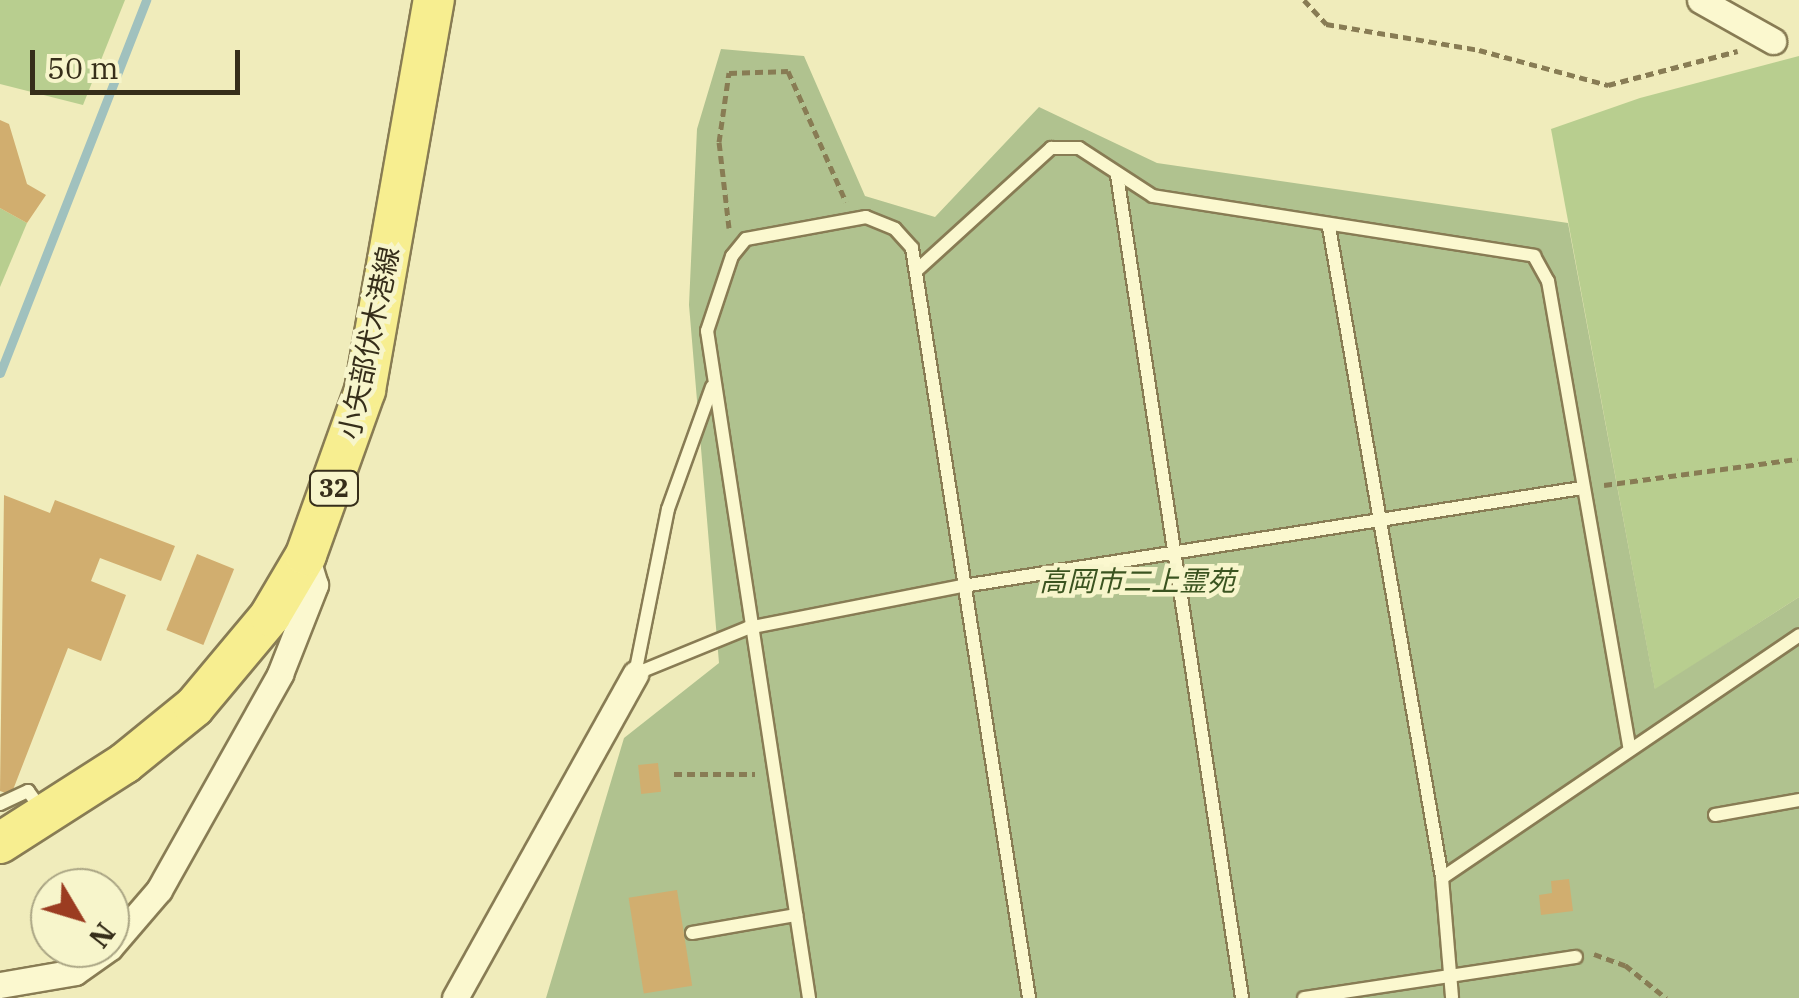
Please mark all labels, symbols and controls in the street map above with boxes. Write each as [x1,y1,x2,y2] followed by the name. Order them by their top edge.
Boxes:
[35,30,245,92] scale bar
[47,48,119,87] text: 50 m
[332,244,406,442] street label: 小矢部伏木港線
[309,468,359,508] road number: 32
[1039,564,1235,598] park label: 高岡市二上霊苑
[30,868,130,968] north arrow
[81,915,124,956] text: N

